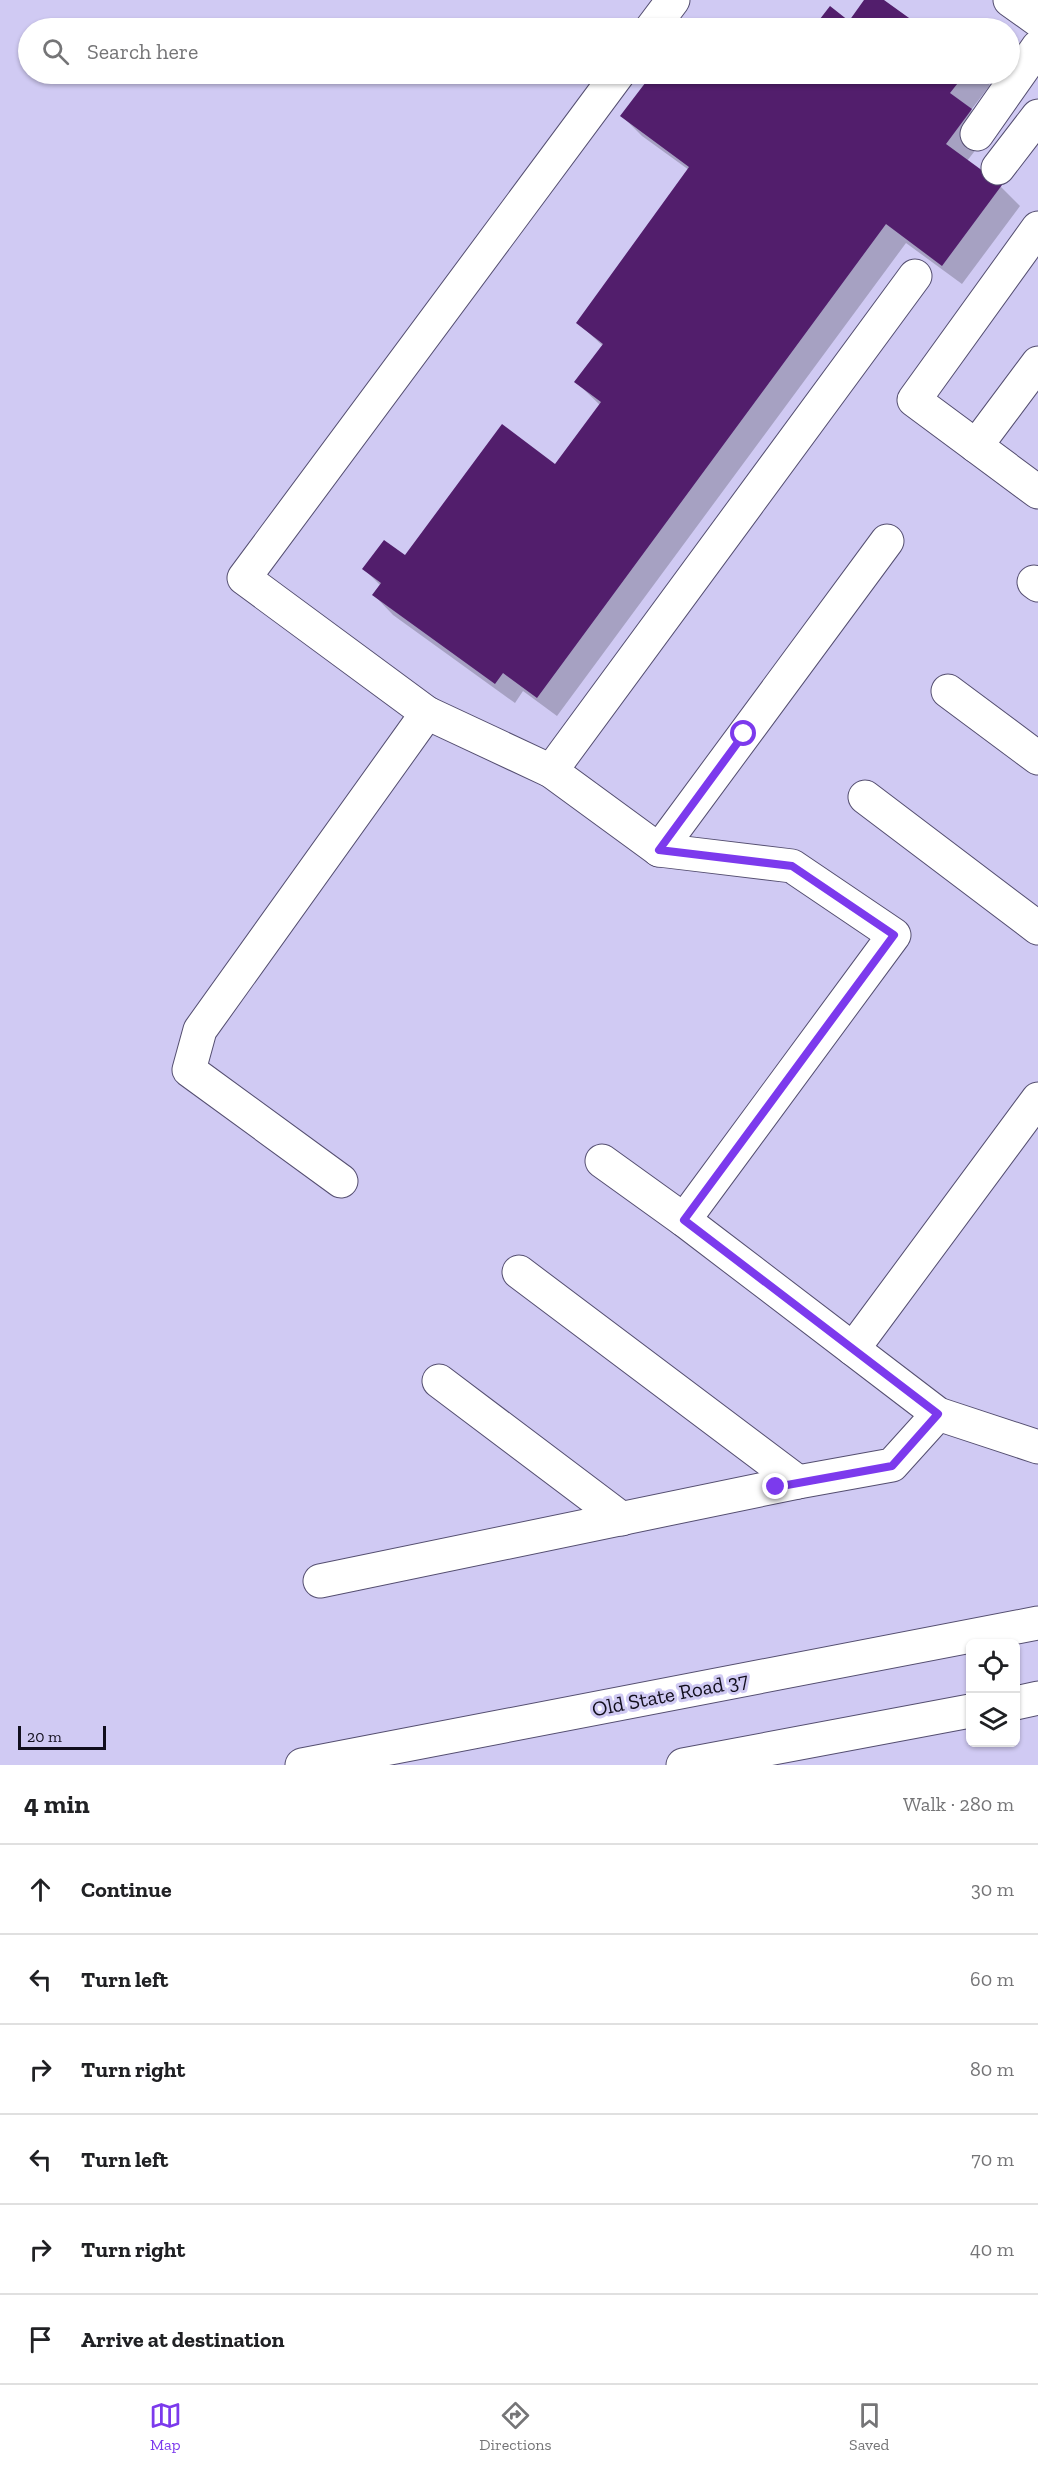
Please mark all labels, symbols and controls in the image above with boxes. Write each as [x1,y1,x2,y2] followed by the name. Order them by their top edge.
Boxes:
[18,18,1020,84] search box
[39,35,72,68] icon: search
[87,38,198,65] text: Search here
[730,720,756,746] route start
[762,1473,788,1499] route end
[966,1639,1020,1747] map controls
[966,1639,1020,1693] button: locate
[590,1667,750,1721] street label: Old State Road 37
[966,1693,1020,1747] button: layers
[18,1723,106,1750] scale bar
[27,1727,62,1746] text: 20 m
[24,1788,90,1820] text: 4 min
[903,1792,1014,1816] text: Walk · 280 m
[24,1873,57,1906] icon: ahead
[81,1876,172,1903] text: Continue
[971,1877,1014,1901] text: 30 m
[24,1963,57,1996] icon: left
[81,1966,168,1993] text: Turn left
[970,1967,1014,1991] text: 60 m
[24,2053,57,2086] icon: right
[81,2056,185,2083] text: Turn right
[970,2057,1014,2081] text: 80 m
[24,2143,57,2176] icon: left
[81,2146,168,2173] text: Turn left
[971,2147,1014,2171] text: 70 m
[24,2233,57,2266] icon: right
[81,2236,185,2263] text: Turn right
[970,2237,1014,2261] text: 40 m
[24,2323,57,2356] icon: arrive
[81,2326,284,2353] text: Arrive at destination
[149,2399,182,2454] tab: Map
[479,2399,552,2454] tab: Directions
[849,2399,889,2454] tab: Saved

